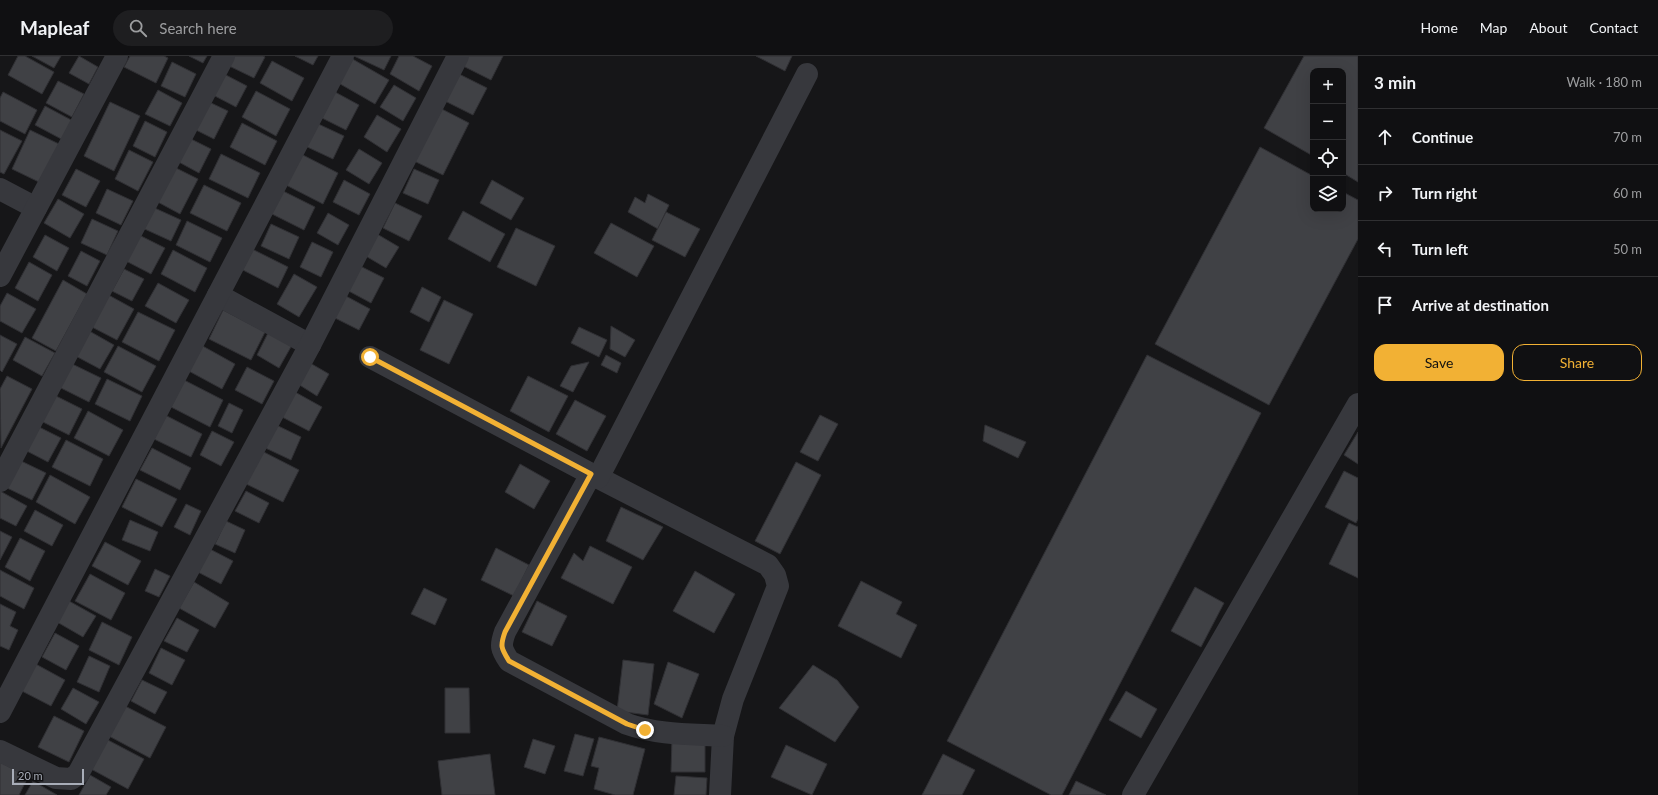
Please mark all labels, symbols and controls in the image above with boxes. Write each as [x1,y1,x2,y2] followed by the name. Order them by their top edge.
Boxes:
[113,10,393,46] search box
[20,16,89,39] text: Mapleaf
[127,17,149,39] icon: search
[159,19,237,37] text: Search here
[1420,19,1458,36] text: Home
[1480,19,1507,36] text: Map
[1529,19,1567,36] text: About
[1589,19,1638,36] text: Contact
[1310,68,1346,212] map controls
[1310,68,1346,104] button: +
[1374,72,1416,93] text: 3 min
[1566,74,1642,90] text: Walk · 180 m
[1310,104,1346,140] button: −
[1374,126,1396,148] icon: ahead
[1412,128,1473,146] text: Continue
[1613,129,1642,145] text: 70 m
[1310,140,1346,176] button: locate
[1310,176,1346,212] button: layers
[1374,182,1396,204] icon: right
[1412,184,1477,202] text: Turn right
[1613,185,1642,201] text: 60 m
[1374,238,1396,260] icon: left
[1412,240,1468,258] text: Turn left
[1613,241,1642,257] text: 50 m
[1374,294,1396,316] icon: arrive
[1412,296,1549,314] text: Arrive at destination
[1374,344,1504,381] button: Save
[1512,344,1642,381] button: Share
[361,348,379,366] route start
[636,721,654,739] route end
[12,767,84,786] scale bar
[18,769,43,782] text: 20 m

